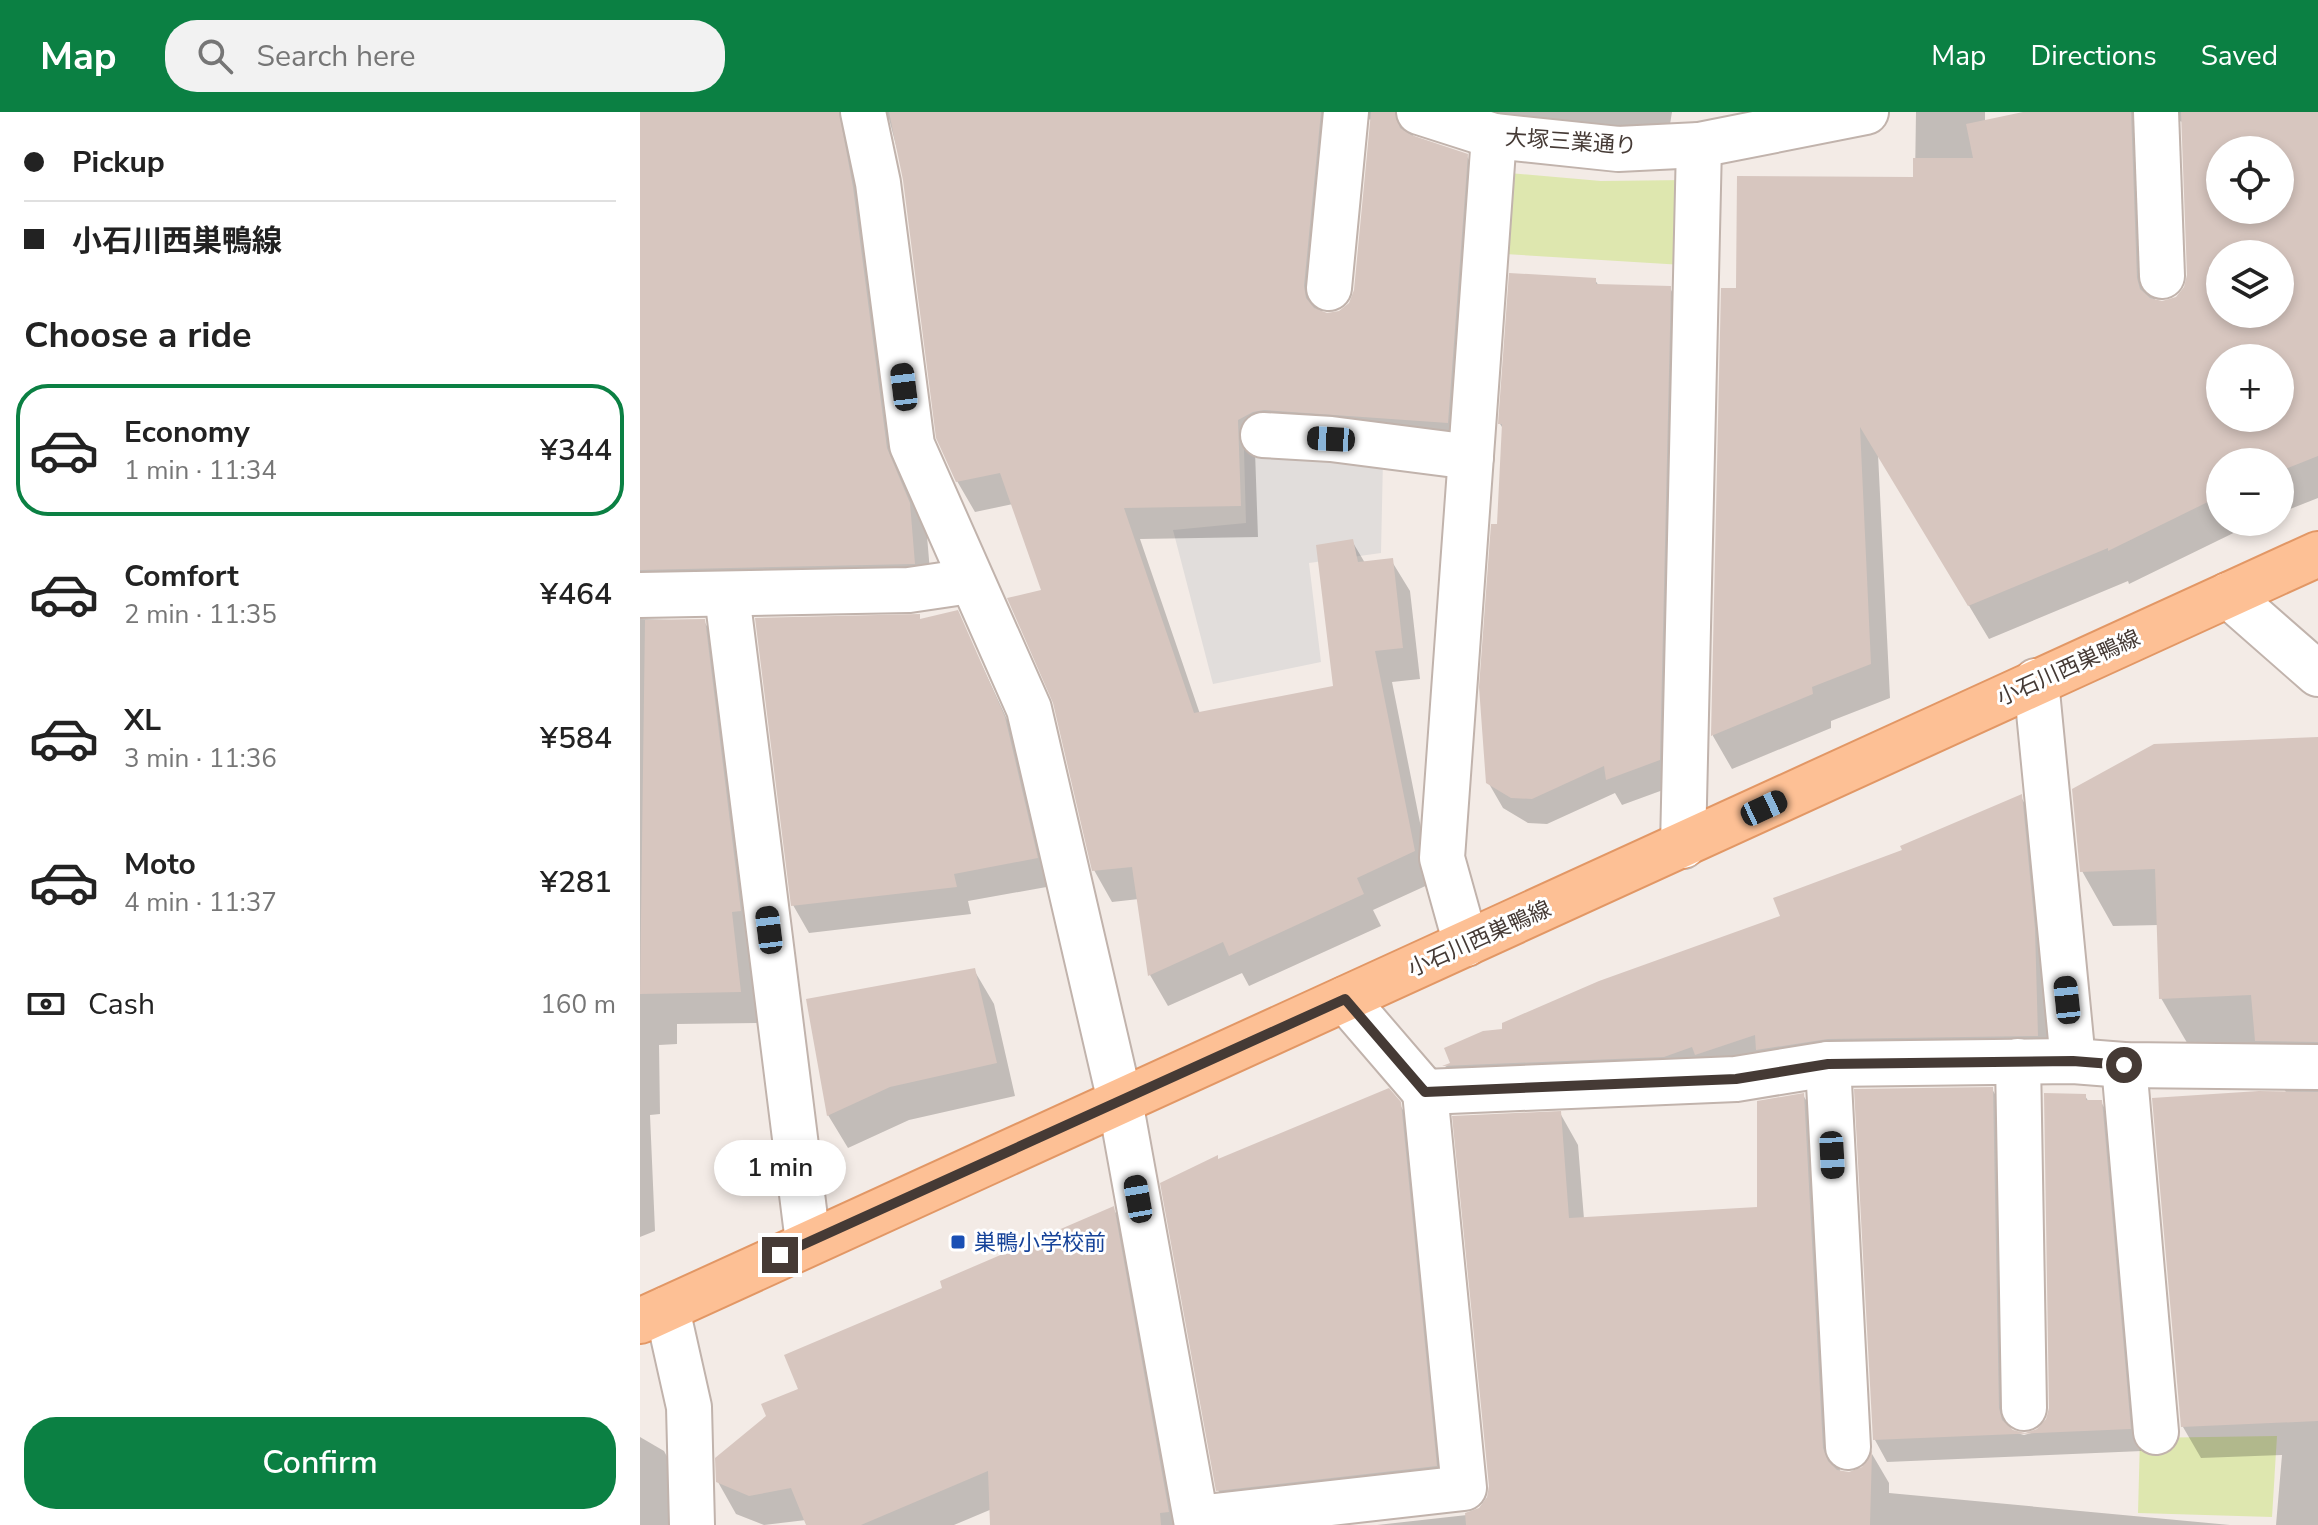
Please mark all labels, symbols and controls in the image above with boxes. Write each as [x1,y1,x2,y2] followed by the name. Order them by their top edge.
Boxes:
[165,20,725,92] search box
[40,31,117,82] text: Map
[193,34,237,78] icon: search
[257,36,416,77] text: Search here
[1931,37,1986,75] text: Map
[2030,37,2157,75] text: Directions
[2201,37,2278,75] text: Saved
[1504,122,1638,162] street label: 大塚三業通り
[2206,136,2294,536] map controls
[2206,136,2294,224] button: locate
[72,142,165,183] text: Pickup
[72,221,282,262] text: 小石川西巣鴨線
[2206,240,2294,328] button: layers
[24,311,252,360] text: Choose a ride
[2206,344,2294,432] button: +
[889,362,919,412] car
[124,412,250,453] text: Economy
[28,414,100,486] icon: car
[1306,426,1356,452] car
[540,430,612,471] text: ¥344
[2206,448,2294,536] button: −
[124,453,277,488] text: 1 min · 11:34
[124,556,239,597] text: Comfort
[28,558,100,630] icon: car
[540,574,612,615] text: ¥464
[124,597,277,632] text: 2 min · 11:35
[1992,623,2145,713] street label: 小石川西巣鴨線
[124,700,161,741] text: XL
[28,702,100,774] icon: car
[540,718,612,759] text: ¥584
[124,741,277,776] text: 3 min · 11:36
[1737,787,1791,829] car
[124,844,196,885] text: Moto
[28,846,100,918] icon: car
[540,862,612,903] text: ¥281
[124,885,277,920] text: 4 min · 11:37
[1403,894,1556,984] street label: 小石川西巣鴨線
[754,905,784,955] car
[2053,975,2081,1025] car
[24,982,68,1026] icon: cash
[88,984,155,1025] text: Cash
[540,987,616,1022] text: 160 m
[2106,1047,2142,1083] route start
[1819,1130,1845,1180] car
[714,1139,846,1195] callout: 1 min
[747,1150,813,1185] text: 1 min
[1122,1173,1154,1225] car
[974,1228,1106,1258] place label: 巣鴨小学校前
[949,1233,967,1251] marker: 巣鴨小学校前
[762,1237,798,1273] route end
[24,1417,616,1509] button: Confirm

